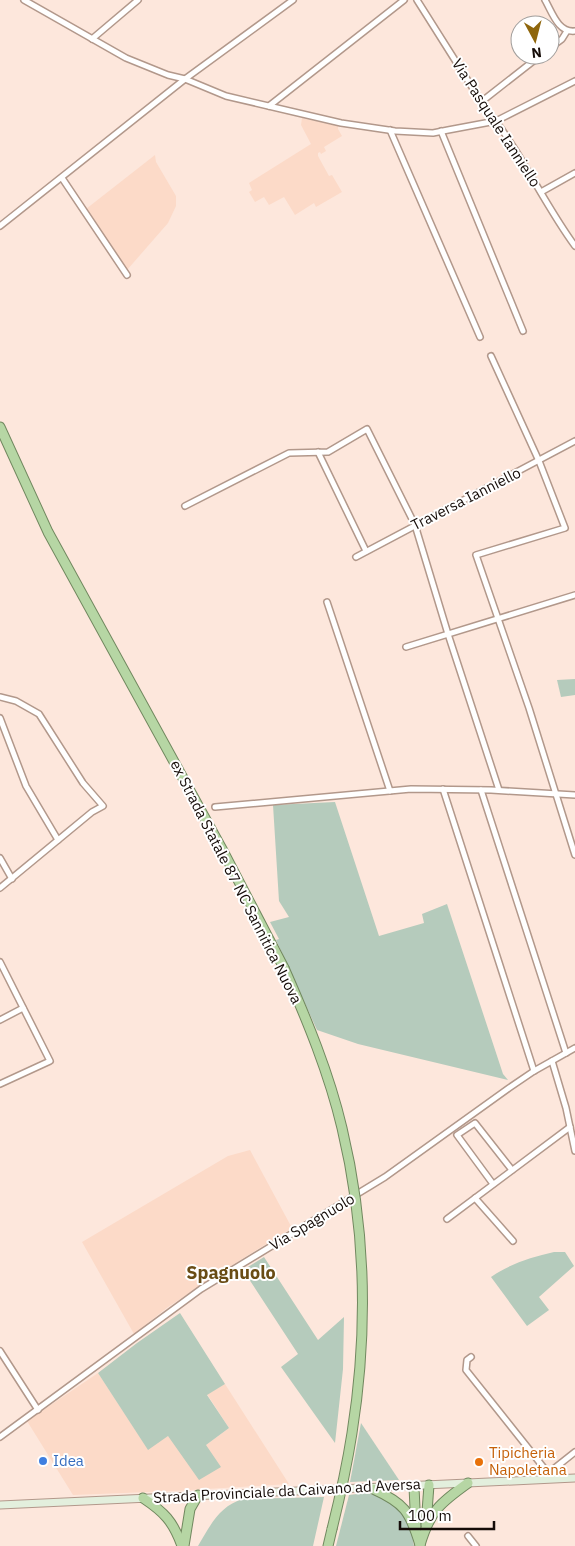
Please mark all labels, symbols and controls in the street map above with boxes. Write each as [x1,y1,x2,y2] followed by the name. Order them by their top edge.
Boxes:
[510,15,560,65] north arrow
[530,43,543,62] text: N
[448,55,545,191] street label: Via Pasquale Ianniello
[408,463,524,534] street label: Traversa Ianniello
[166,757,306,1007] street label: ex Strada Statale 87 NC Sannitica Nuova
[266,1189,358,1254] street label: Via Spagnuolo
[186,1261,276,1284] district label: Spagnuolo
[489,1443,567,1479] place label: Tipicheria Napoletana
[53,1451,84,1470] place label: Idea
[37,1455,49,1467] marker: Idea
[473,1456,485,1468] marker: Tipicheria Napoletana
[153,1474,421,1507] street label: Strada Provinciale da Caivano ad Aversa
[400,1498,494,1530] scale bar
[408,1506,452,1525] text: 100 m

